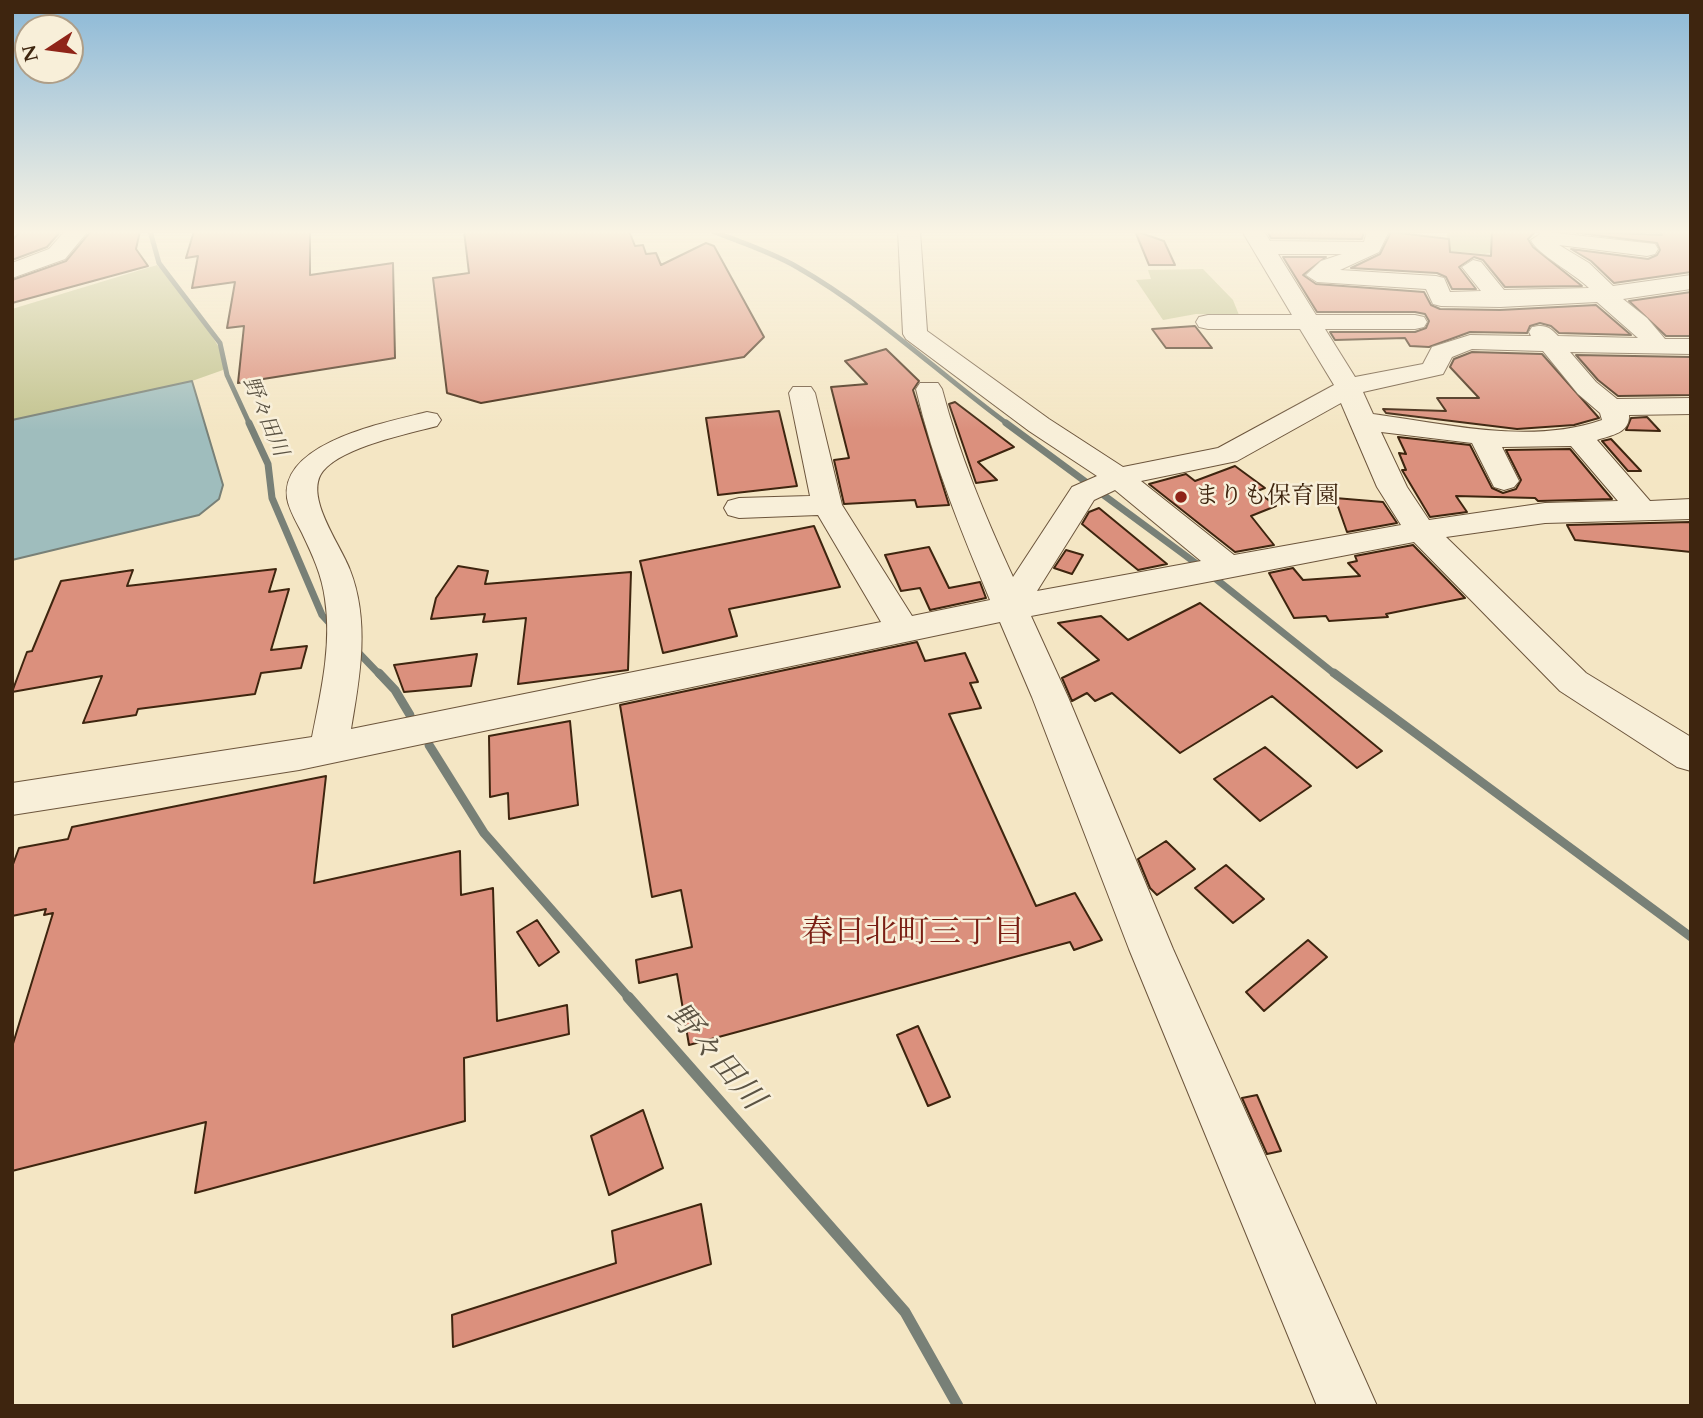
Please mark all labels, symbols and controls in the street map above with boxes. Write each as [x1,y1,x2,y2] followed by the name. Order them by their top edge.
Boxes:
[14,14,84,84] north arrow
[16,42,45,64] text: N
[236,373,292,461] water label: 野々田川
[1195,483,1339,511] place label: まりも保育園
[1173,489,1189,505] marker: まりも保育園
[801,916,1025,954] district label: 春日北町三丁目
[658,997,770,1119] water label: 野々田川

